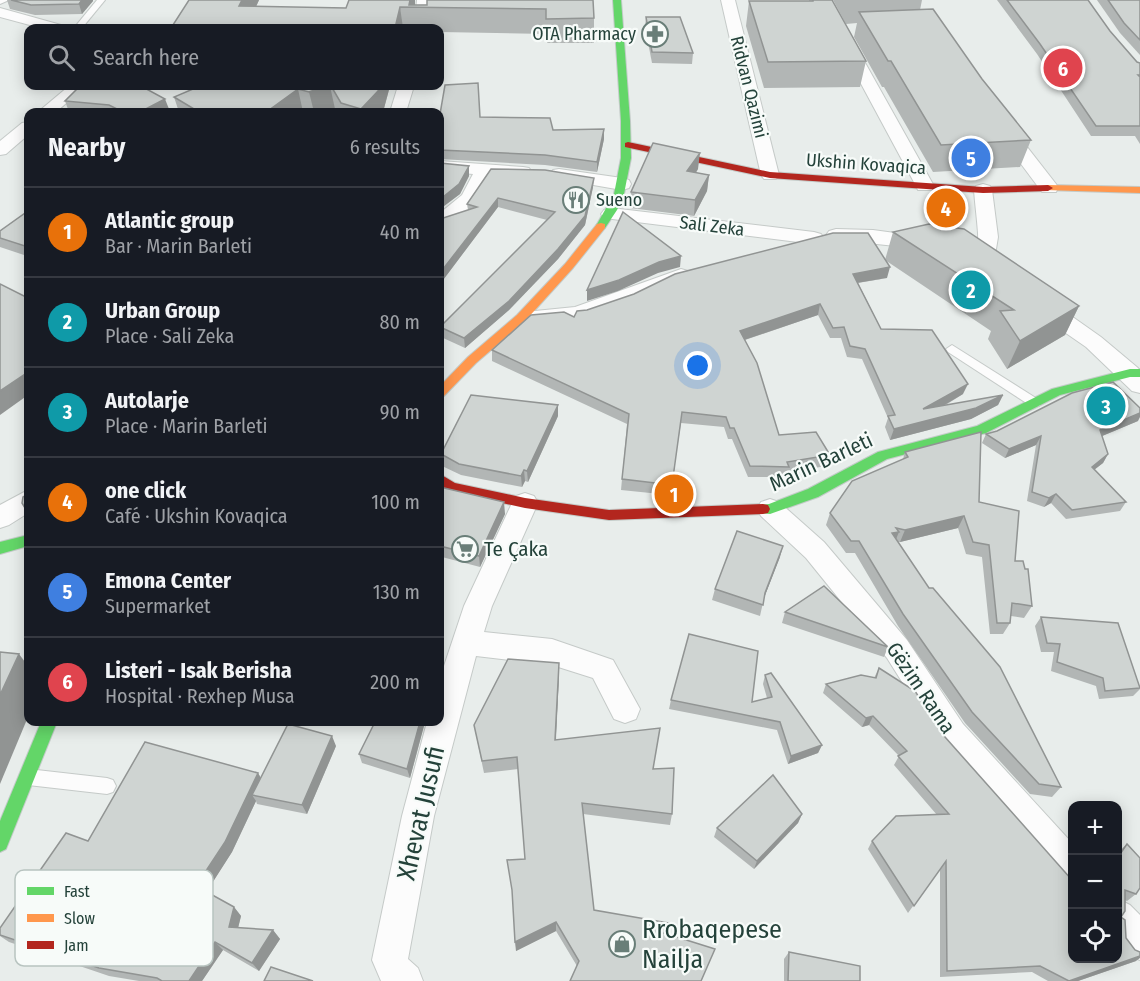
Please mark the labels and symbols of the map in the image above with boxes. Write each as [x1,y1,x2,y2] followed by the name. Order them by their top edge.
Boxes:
[640,19,670,49] pharmacy icon: OTA Pharmacy
[532,23,636,45] place label: OTA Pharmacy
[726,34,772,140] street label: Ridvan Qazimi
[1044,46,1082,90] pin: 6
[952,136,990,180] pin: 5
[805,149,927,179] street label: Ukshin Kovaqica
[561,185,591,215] restaurant icon: Sueno
[926,186,966,230] pin: 4
[596,189,642,211] place label: Sueno
[678,211,746,241] street label: Sali Zeka
[952,268,990,312] pin: 2
[683,351,712,380] your location
[1086,384,1126,428] pin: 3
[765,427,877,497] street label: Marin Barleti
[654,472,694,516] pin: 1
[450,534,480,564] supermarket icon: Te Çaka
[484,536,548,562] place label: Te Çaka
[881,637,961,739] street label: Gëzim Rama
[391,743,451,883] street label: Xhevat Jusufi
[15,870,213,966] legend
[64,882,91,901] text: Fast
[64,909,95,928] text: Slow
[642,914,782,975] place label: Rrobaqepese Nailja
[607,929,637,959] shop icon: Rrobaqepese Nailja
[64,936,89,955] text: Jam

